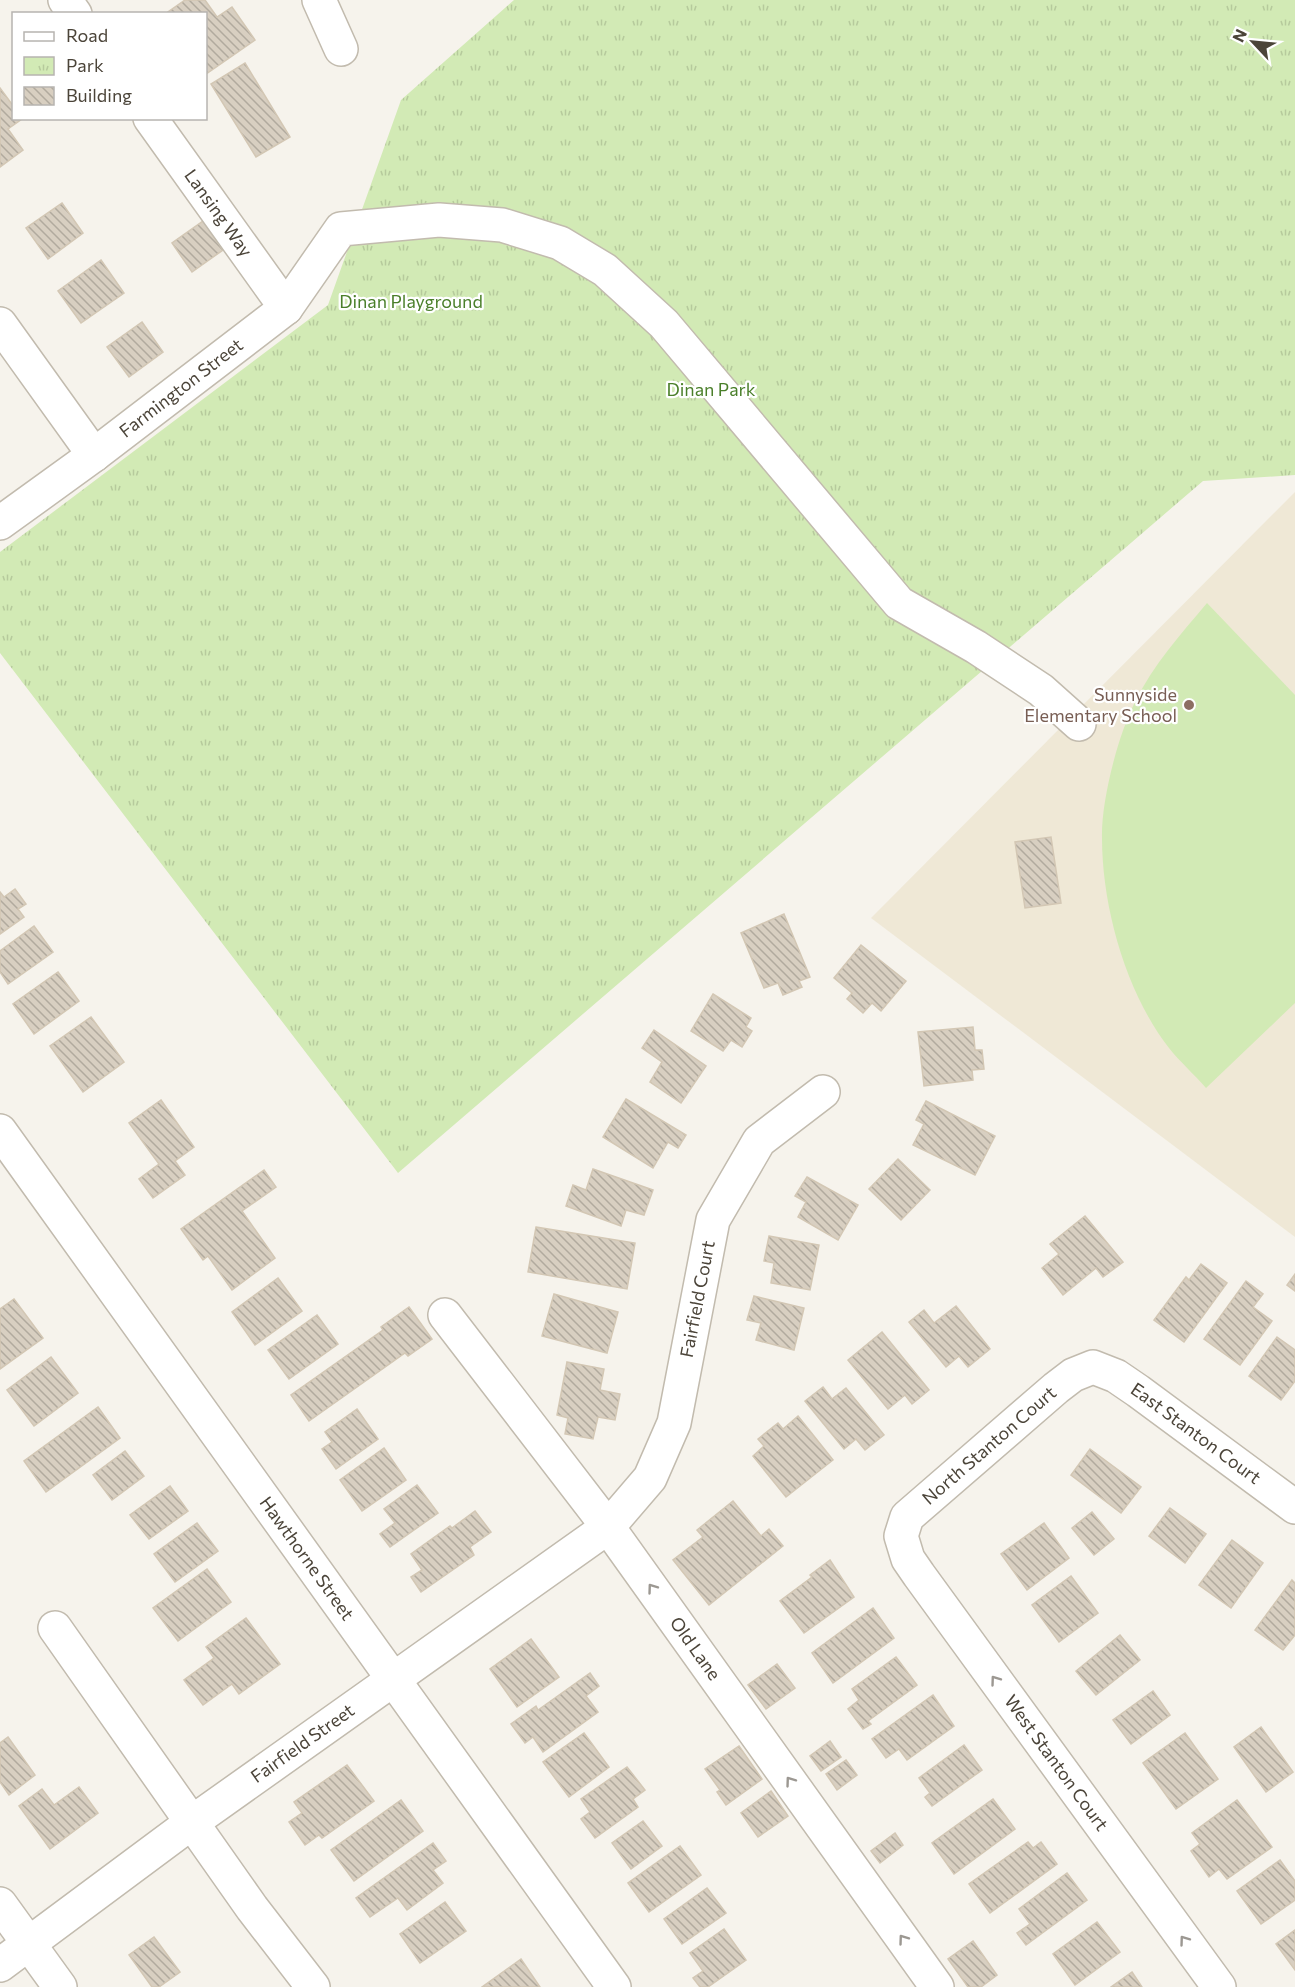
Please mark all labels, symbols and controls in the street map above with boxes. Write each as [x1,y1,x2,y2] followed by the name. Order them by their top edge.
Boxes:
[12,12,207,120] legend
[1223,12,1283,72] north arrow
[66,24,108,46] text: Road
[1228,26,1250,45] text: N
[66,54,104,76] text: Park
[66,84,132,106] text: Building
[180,165,258,261] street label: Lansing Way
[339,290,483,312] park label: Dinan Playground
[115,333,247,442] street label: Farmington Street
[666,378,756,400] park label: Dinan Park
[1024,683,1177,726] place label: Sunnyside Elementary School
[1182,698,1196,712] marker: Sunnyside Elementary School
[675,1239,719,1359] street label: Fairfield Court
[1127,1377,1266,1488] street label: East Stanton Court
[917,1381,1060,1509] street label: North Stanton Court
[256,1492,359,1624] street label: Hawthorne Street
[648,1584,659,1595] one-way arrow
[666,1612,726,1684] street label: Old Lane
[992,1676,1003,1687] one-way arrow
[1000,1690,1113,1835] street label: West Stanton Court
[246,1699,358,1787] street label: Fairfield Street
[786,1776,797,1787] one-way arrow
[899,1935,910,1946] one-way arrow
[1180,1935,1191,1946] one-way arrow

